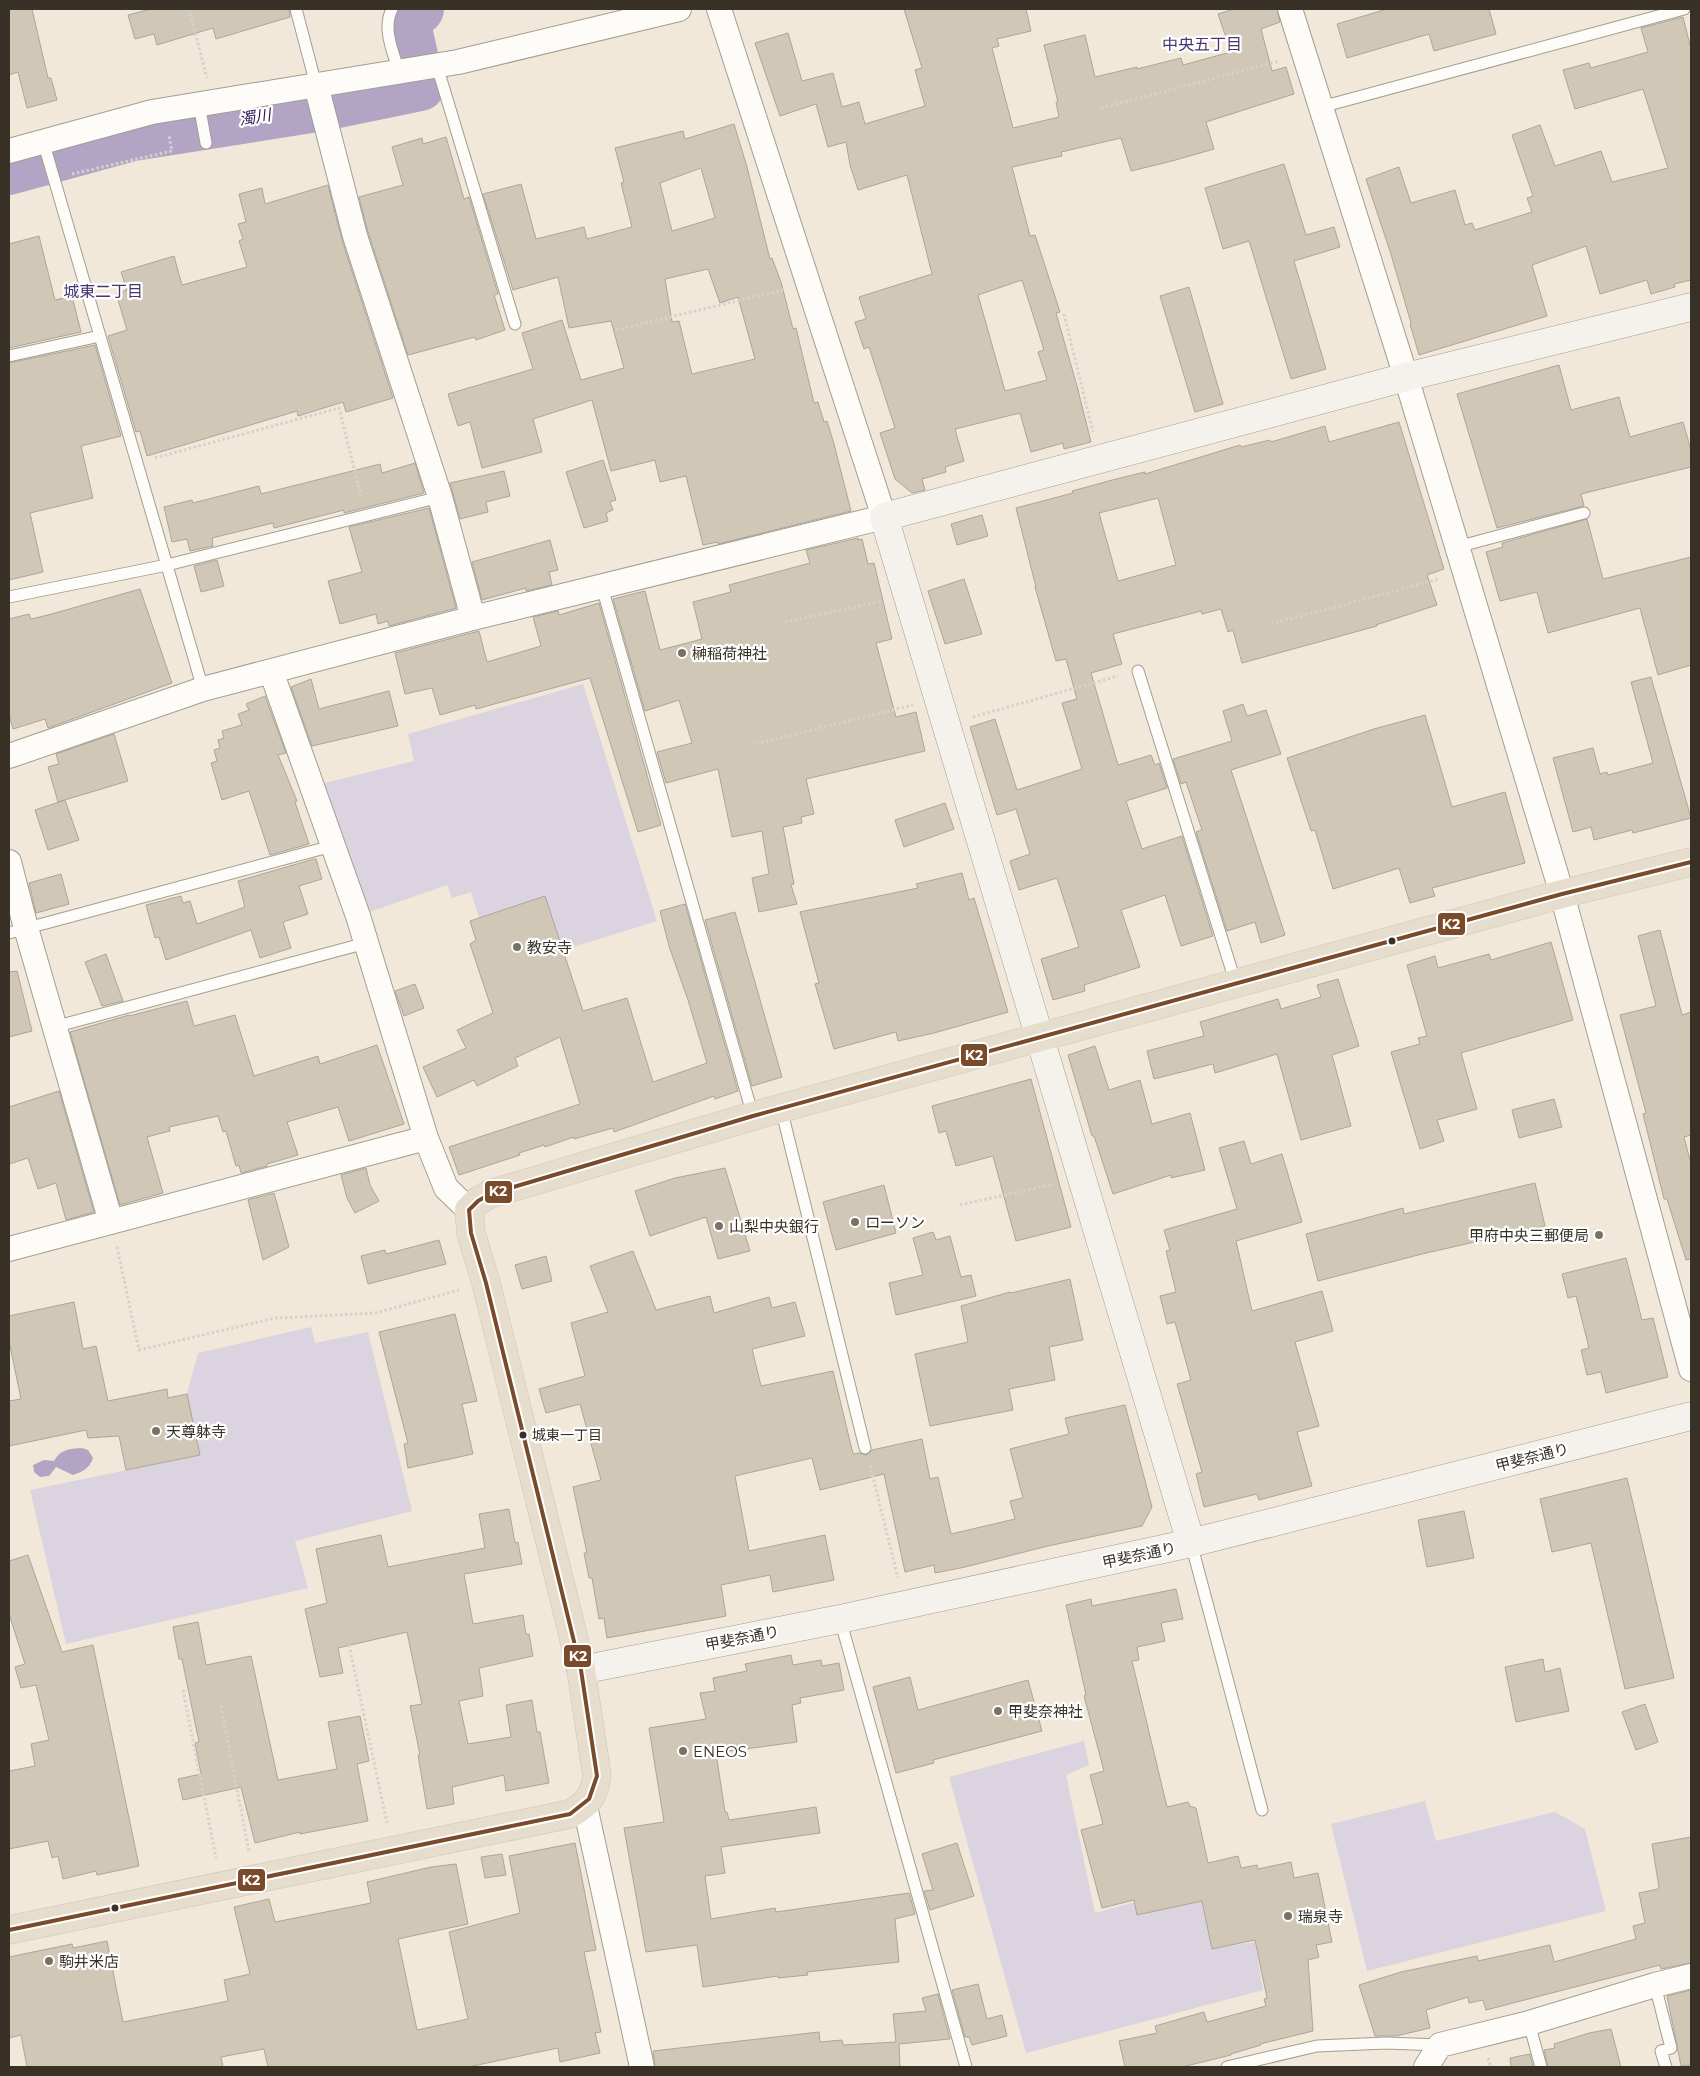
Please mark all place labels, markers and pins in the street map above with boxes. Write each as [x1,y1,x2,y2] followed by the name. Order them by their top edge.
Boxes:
[692,644,767,663] place label: 榊稲荷神社
[676,647,688,659] marker: 榊稲荷神社
[1387,936,1397,946] unlabelled marker
[527,938,572,957] place label: 教安寺
[511,941,523,953] marker: 教安寺
[865,1213,925,1232] place label: ローソン
[849,1216,861,1228] marker: ローソン
[729,1217,819,1236] place label: 山梨中央銀行
[713,1220,725,1232] marker: 山梨中央銀行
[1469,1226,1589,1245] place label: 甲府中央三郵便局
[1593,1229,1605,1241] marker: 甲府中央三郵便局
[166,1422,226,1441] place label: 天尊躰寺
[150,1425,162,1437] marker: 天尊躰寺
[532,1426,602,1444] place label: 城東一丁目
[518,1430,528,1440] marker: 城東一丁目
[1008,1702,1083,1721] place label: 甲斐奈神社
[992,1705,1004,1717] marker: 甲斐奈神社
[693,1742,747,1761] place label: ENEOS
[677,1745,689,1757] marker: ENEOS
[110,1903,120,1913] unlabelled marker
[1298,1907,1343,1926] place label: 瑞泉寺
[1282,1910,1294,1922] marker: 瑞泉寺
[59,1952,119,1971] place label: 駒井米店
[43,1955,55,1967] marker: 駒井米店

